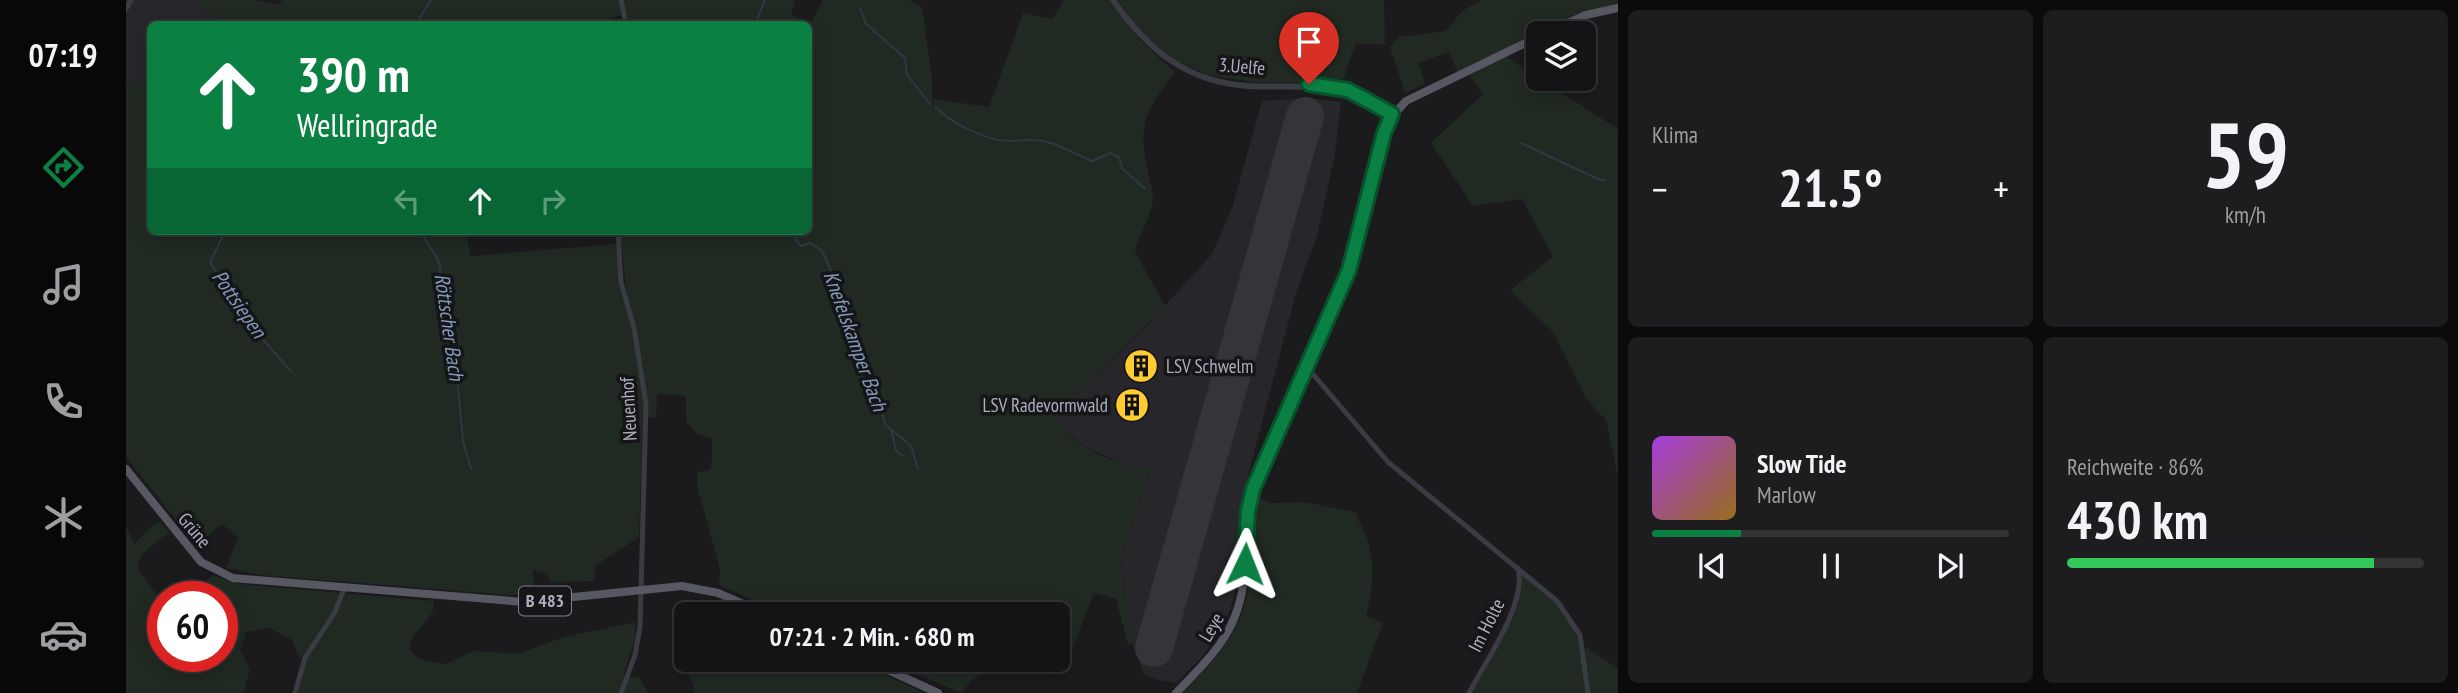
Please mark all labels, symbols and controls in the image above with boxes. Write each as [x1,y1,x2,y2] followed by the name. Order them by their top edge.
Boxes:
[1279,12.0,1339,84] pin
[1526,21,1596,91] map controls
[1526,21,1596,91] button: layers
[1290,23,1328,61] icon: arrive
[28,34,98,76] text: 07:19
[297,42,410,106] text: 390 m
[182,49,273,140] icon: ahead
[1218,52,1266,80] street label: 3.Uelfe
[2202,95,2289,213] text: 59
[297,104,438,146] text: Wellringrade
[1652,120,1698,149] text: Klima
[39,143,88,192] icon: directions
[1778,154,1883,221] text: 21.5°
[1652,164,1668,213] text: −
[1993,164,2009,213] text: +
[388,182,426,220] icon: left
[461,182,499,220] icon: ahead
[534,182,572,220] icon: right
[2225,200,2266,229] text: km/h
[39,260,88,309] icon: music
[206,264,274,344] water label: Pottsiepen
[818,267,894,416] water label: Knefelskamper Bach
[429,272,471,384] water label: Röttscher Bach
[1122,347,1160,385] building icon: LSV Schwelm
[1166,354,1253,378] place label: LSV Schwelm
[614,375,642,441] street label: Neuenhof
[39,377,88,426] icon: phone
[1113,386,1151,424] building icon: LSV Radevormwald
[983,393,1108,417] place label: LSV Radevormwald
[1757,447,1847,480] text: Slow Tide
[2067,452,2203,481] text: Reichweite · 86%
[1757,480,1816,509] text: Marlow
[2067,486,2208,553] text: 430 km
[39,493,88,542] icon: climate
[173,507,217,553] street label: Grüne
[1208,527,1282,601] position arrow
[1693,547,1731,585] icon: previous
[1812,547,1850,585] icon: pause
[1931,547,1969,585] icon: next
[147,581,238,672] speed limit sign: 60
[519,586,571,616] road number: B 483
[1462,594,1510,656] street label: Im Holte
[1193,608,1229,646] street label: Leye
[39,610,88,659] icon: car
[770,620,974,653] text: 07:21 · 2 Min. · 680 m

